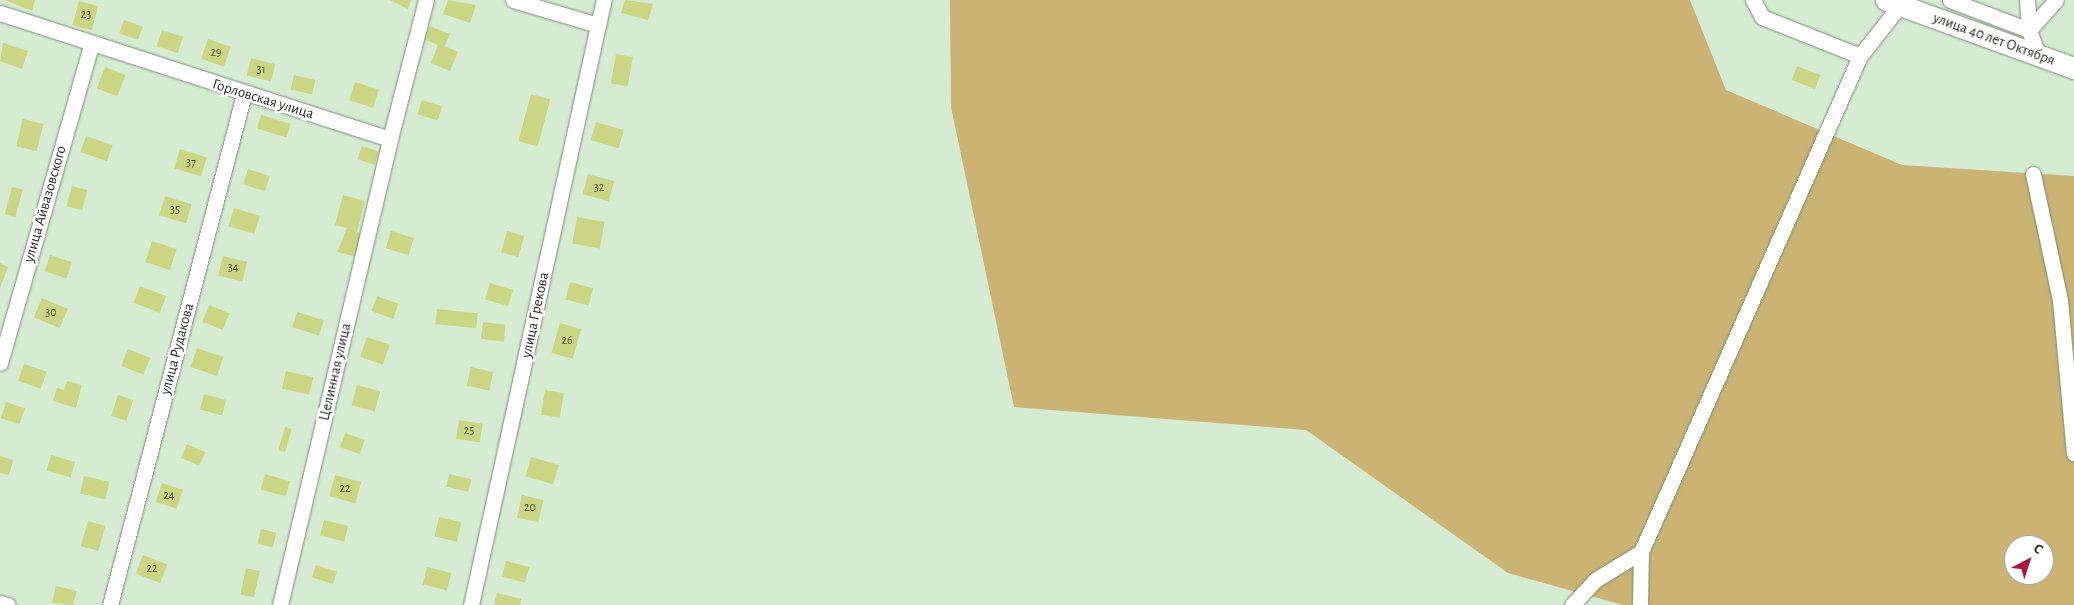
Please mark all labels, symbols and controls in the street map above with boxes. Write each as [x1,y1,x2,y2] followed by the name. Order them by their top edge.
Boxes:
[81,8,91,22] house number: 23
[1931,9,2057,69] street label: улица 40 лет Октября
[210,46,222,60] house number: 29
[256,63,266,77] house number: 31
[210,75,316,123] street label: Горловская улица
[20,144,70,264] street label: улица Айвазовского
[186,156,196,170] house number: 37
[594,181,604,195] house number: 32
[170,203,180,217] house number: 35
[228,261,238,275] house number: 34
[517,271,553,359] street label: улица Грекова
[156,301,198,397] street label: улица Рудакова
[45,306,57,320] house number: 30
[315,321,355,423] street label: Целинная улица
[561,334,573,348] house number: 26
[464,424,474,438] house number: 25
[340,482,350,496] house number: 22
[163,489,175,503] house number: 24
[524,501,536,515] house number: 20
[2004,535,2054,585] north arrow
[2031,541,2045,557] text: С
[147,562,157,576] house number: 22

